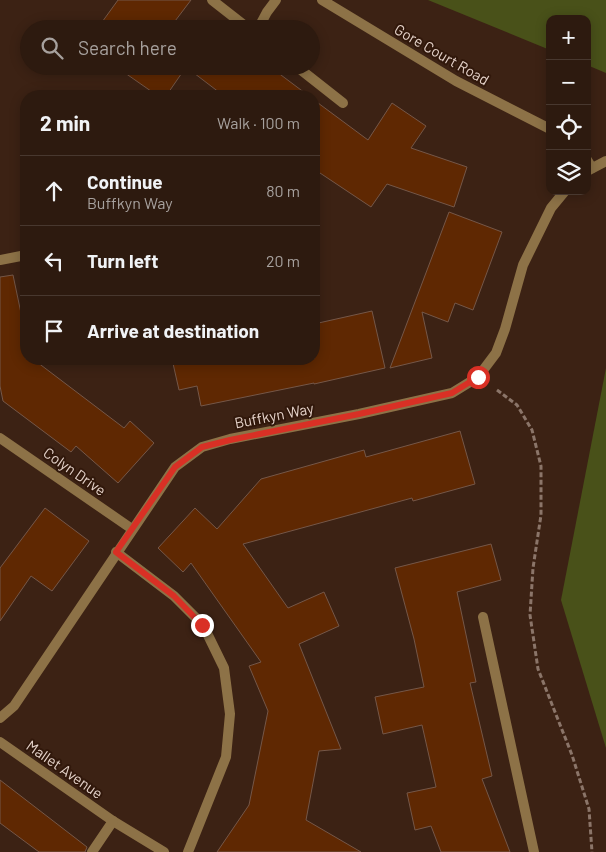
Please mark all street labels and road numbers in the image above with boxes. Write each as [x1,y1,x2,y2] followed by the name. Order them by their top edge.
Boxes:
[391,20,493,88] street label: Gore Court Road
[233,398,315,432] street label: Buffkyn Way
[40,443,110,499] street label: Colyn Drive
[23,736,107,802] street label: Mallet Avenue

